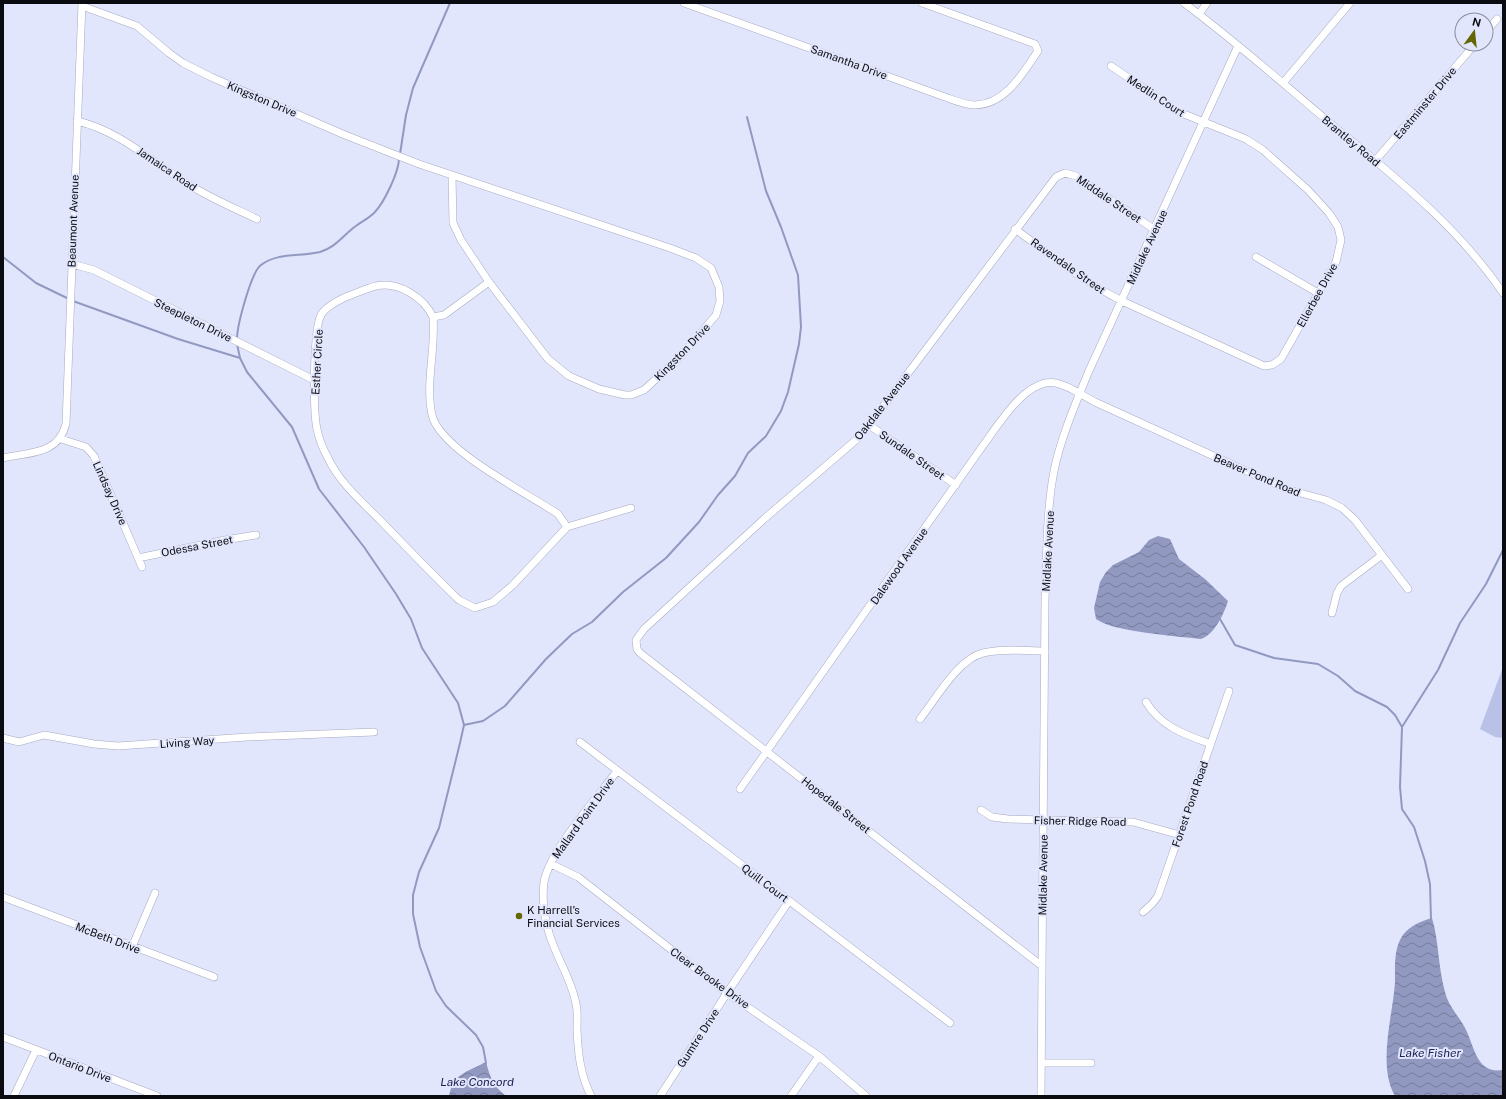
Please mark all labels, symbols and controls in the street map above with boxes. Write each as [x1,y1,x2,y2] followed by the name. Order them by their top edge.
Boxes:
[1454,12,1494,52] north arrow
[1471,15,1482,29] text: N
[809,43,889,81] street label: Samantha Drive
[1391,65,1459,141] street label: Eastminster Drive
[1125,73,1187,119] street label: Medlin Court
[225,79,299,119] street label: Kingston Drive
[1320,113,1382,169] street label: Brantley Road
[135,145,199,193] street label: Jamaica Road
[1074,173,1144,225] street label: Middale Street
[65,174,81,268] street label: Beaumont Avenue
[1124,208,1170,286] street label: Midlake Avenue
[1029,236,1107,296] street label: Ravendale Street
[1294,261,1340,329] street label: Ellerbee Drive
[152,296,234,344] street label: Steepleton Drive
[652,321,712,383] street label: Kingston Drive
[309,329,325,395] street label: Esther Circle
[852,370,912,442] street label: Oakdale Avenue
[877,428,947,482] street label: Sundale Street
[1212,451,1302,499] street label: Beaver Pond Road
[91,459,129,527] street label: Lindsay Drive
[1040,510,1056,592] street label: Midlake Avenue
[868,525,930,607] street label: Dalewood Avenue
[160,533,234,559] street label: Odessa Street
[159,734,215,750] street label: Living Way
[1170,759,1210,849] street label: Forest Pond Road
[799,774,873,836] street label: Hopedale Street
[550,775,616,861] street label: Mallard Point Drive
[1034,814,1126,828] street label: Fisher Ridge Road
[1036,834,1050,916] street label: Midlake Avenue
[739,862,791,904] street label: Quill Court
[527,904,620,929] place label: K Harrell's Financial Services
[514,911,524,921] marker: K Harrell's Financial Services
[74,920,142,956] street label: McBeth Drive
[668,945,752,1011] street label: Clear Brooke Drive
[675,1006,721,1070] street label: Gumtre Drive
[1399,1046,1461,1060] water label: Lake Fisher
[47,1049,113,1085] street label: Ontario Drive
[440,1075,514,1089] water label: Lake Concord

